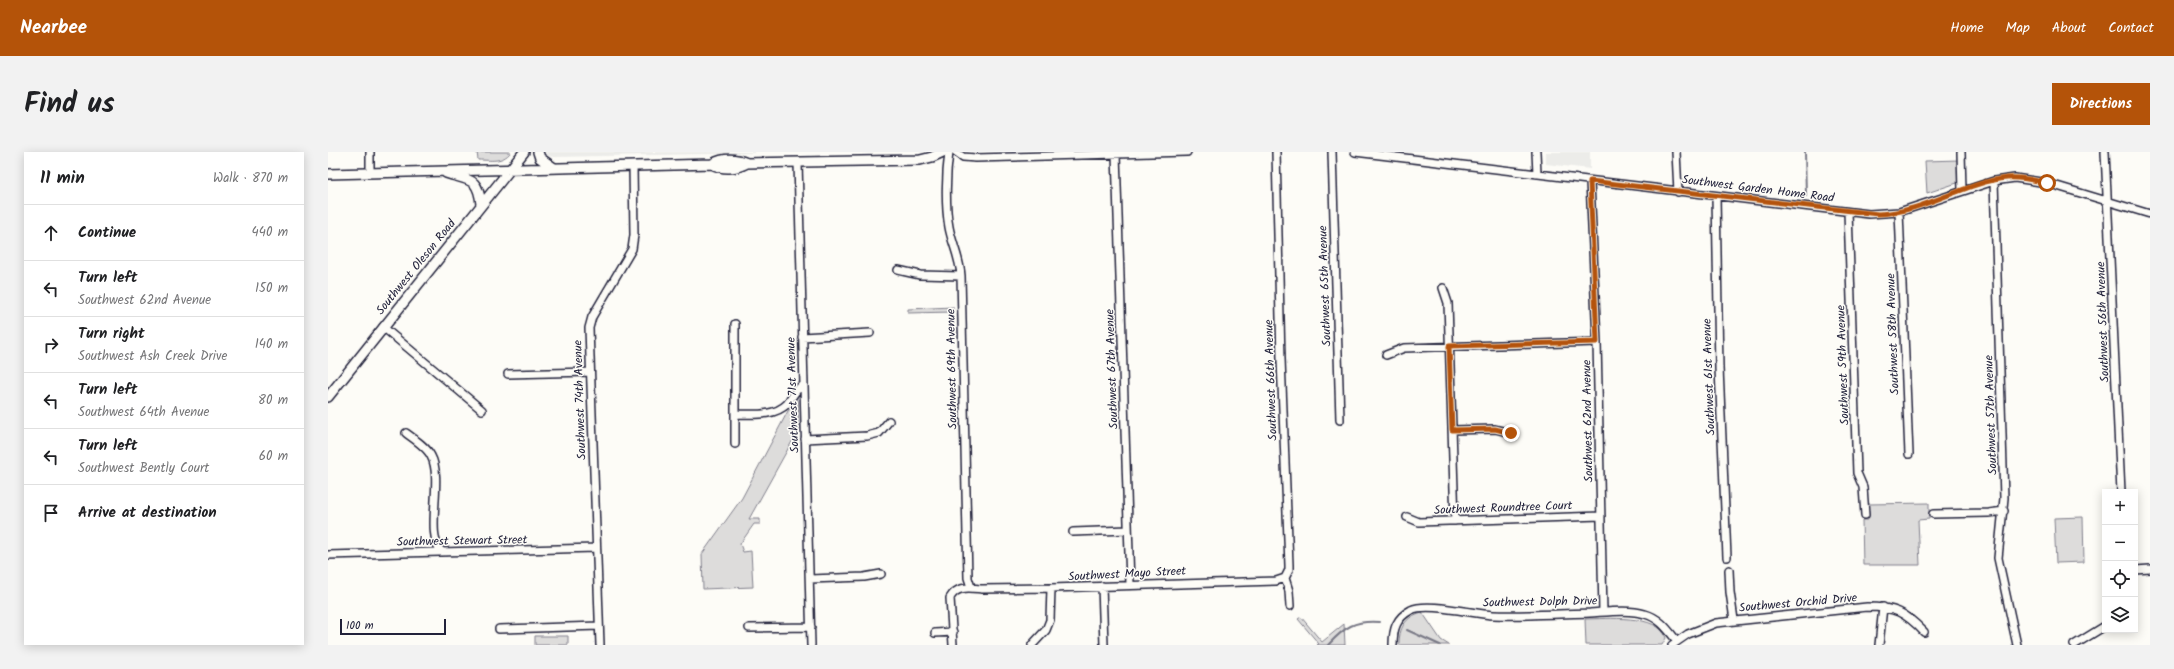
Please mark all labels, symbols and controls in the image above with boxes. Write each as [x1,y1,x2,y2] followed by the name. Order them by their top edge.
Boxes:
[20,13,87,43] text: Nearbee
[1950,17,1984,39] text: Home
[2006,17,2030,39] text: Map
[2052,17,2086,39] text: About
[2108,17,2154,39] text: Contact
[24,82,115,127] text: Find us
[2052,83,2150,125] button: Directions
[40,165,85,192] text: 11 min
[213,168,288,189] text: Walk · 870 m
[1681,170,1836,208] street label: Southwest Garden Home Road
[2038,174,2056,192] route start
[371,214,461,319] street label: Southwest Oleson Road
[78,221,136,245] text: Continue
[40,222,62,244] icon: ahead
[252,222,288,243] text: 440 m
[1313,225,1337,347] street label: Southwest 65th Avenue
[2091,261,2115,383] street label: Southwest 56th Avenue
[78,266,138,290] text: Turn left
[1881,272,1905,395] street label: Southwest 58th Avenue
[40,278,62,300] icon: left
[255,278,288,299] text: 150 m
[78,290,211,311] text: Southwest 62nd Avenue
[1831,304,1855,425] street label: Southwest 59th Avenue
[941,308,963,429] street label: Southwest 69th Avenue
[1100,308,1124,429] street label: Southwest 67th Avenue
[1259,318,1283,441] street label: Southwest 66th Avenue
[1697,318,1721,436] street label: Southwest 61st Avenue
[78,322,145,346] text: Turn right
[40,334,62,356] icon: right
[255,334,288,355] text: 140 m
[781,336,805,453] street label: Southwest 71st Avenue
[568,339,592,460] street label: Southwest 74th Avenue
[78,346,227,367] text: Southwest Ash Creek Drive
[1979,354,2003,475] street label: Southwest 57th Avenue
[1577,359,1599,483] street label: Southwest 62nd Avenue
[78,378,138,402] text: Turn left
[40,390,62,412] icon: left
[258,390,288,411] text: 80 m
[78,402,209,423] text: Southwest 64th Avenue
[1502,424,1520,442] route end
[78,434,138,458] text: Turn left
[40,446,62,468] icon: left
[259,446,288,467] text: 60 m
[78,458,209,479] text: Southwest Bently Court
[2102,489,2138,633] map controls
[2102,489,2138,525] button: +
[1433,496,1573,520] street label: Southwest Roundtree Court
[78,501,217,525] text: Arrive at destination
[40,502,62,524] icon: arrive
[2102,525,2138,561] button: −
[397,530,528,552] street label: Southwest Stewart Street
[1068,561,1187,587] street label: Southwest Mayo Street
[2102,561,2138,597] button: locate
[1738,588,1858,618] street label: Southwest Orchid Drive
[1482,591,1598,613] street label: Southwest Dolph Drive
[2102,597,2138,633] button: layers
[340,617,446,636] scale bar
[346,617,374,635] text: 100 m

